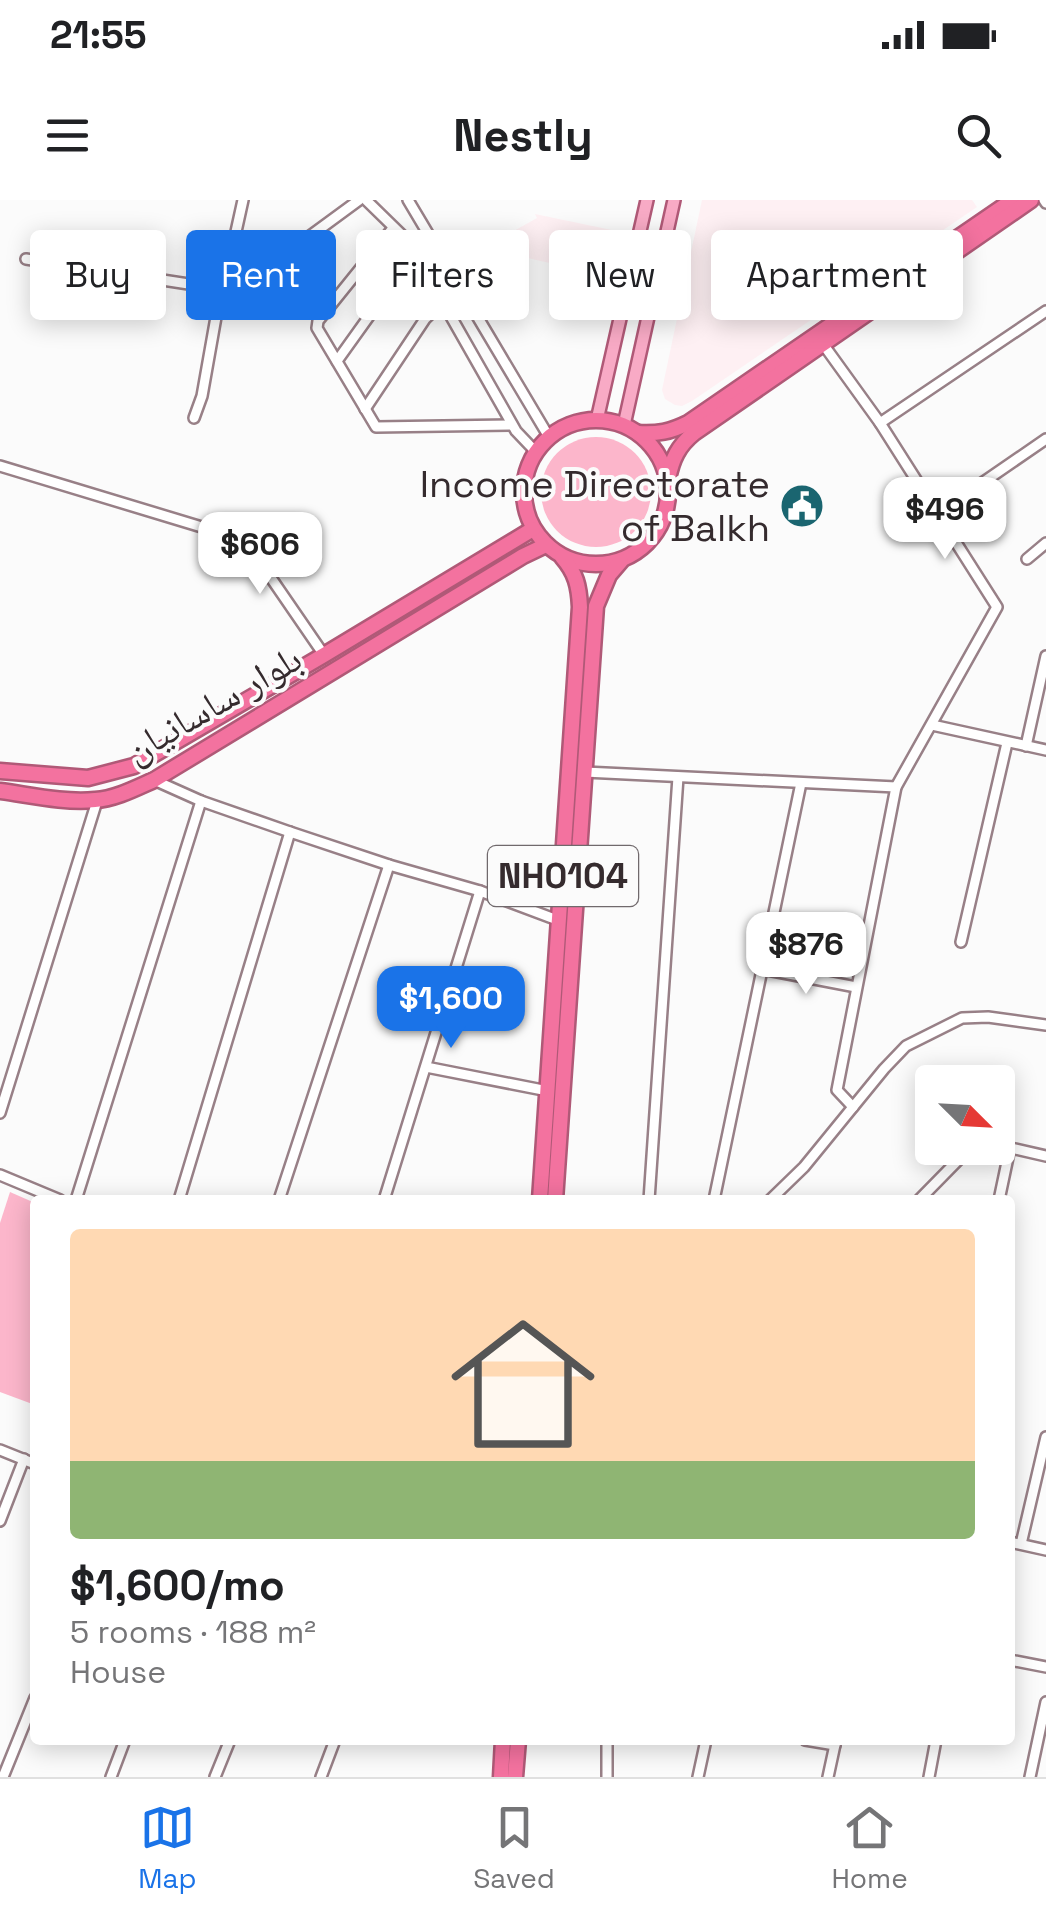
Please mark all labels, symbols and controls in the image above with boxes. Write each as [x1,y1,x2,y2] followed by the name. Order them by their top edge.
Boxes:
[50,11,147,59] text: 21:55
[453,107,593,164] text: Nestly
[40,108,95,163] icon: menu
[951,108,1006,163] icon: search
[30,230,166,320] chip: Buy
[186,230,336,320] chip: Rent
[356,230,529,320] chip: Filters
[549,230,691,320] chip: New
[711,230,963,320] chip: Apartment
[420,460,770,552] place label: Income Directorate of Balkh
[886,477,1004,562] pin: $496
[779,483,825,529] public building icon: Income Directorate of Balkh
[905,489,985,529] text: $496
[201,512,319,597] pin: $606
[220,524,300,564] text: $606
[116,634,310,774] street label: بلوار ساسانیان
[488,846,638,906] road number: NH0104
[747,912,865,997] pin: $876
[768,924,844,964] text: $876
[370,966,532,1051] pin: $1,600
[399,978,503,1018] text: $1,600
[915,1065,1015,1165] north arrow
[915,1065,1015,1165] map controls
[433,1294,613,1474] icon: home
[70,1559,285,1612] text: $1,600/mo
[70,1612,316,1652] text: 5 rooms · 188 m²
[70,1652,166,1692] text: House
[138,1800,197,1896] tab: Map
[473,1800,555,1896] tab: Saved
[831,1800,908,1896] tab: Home

